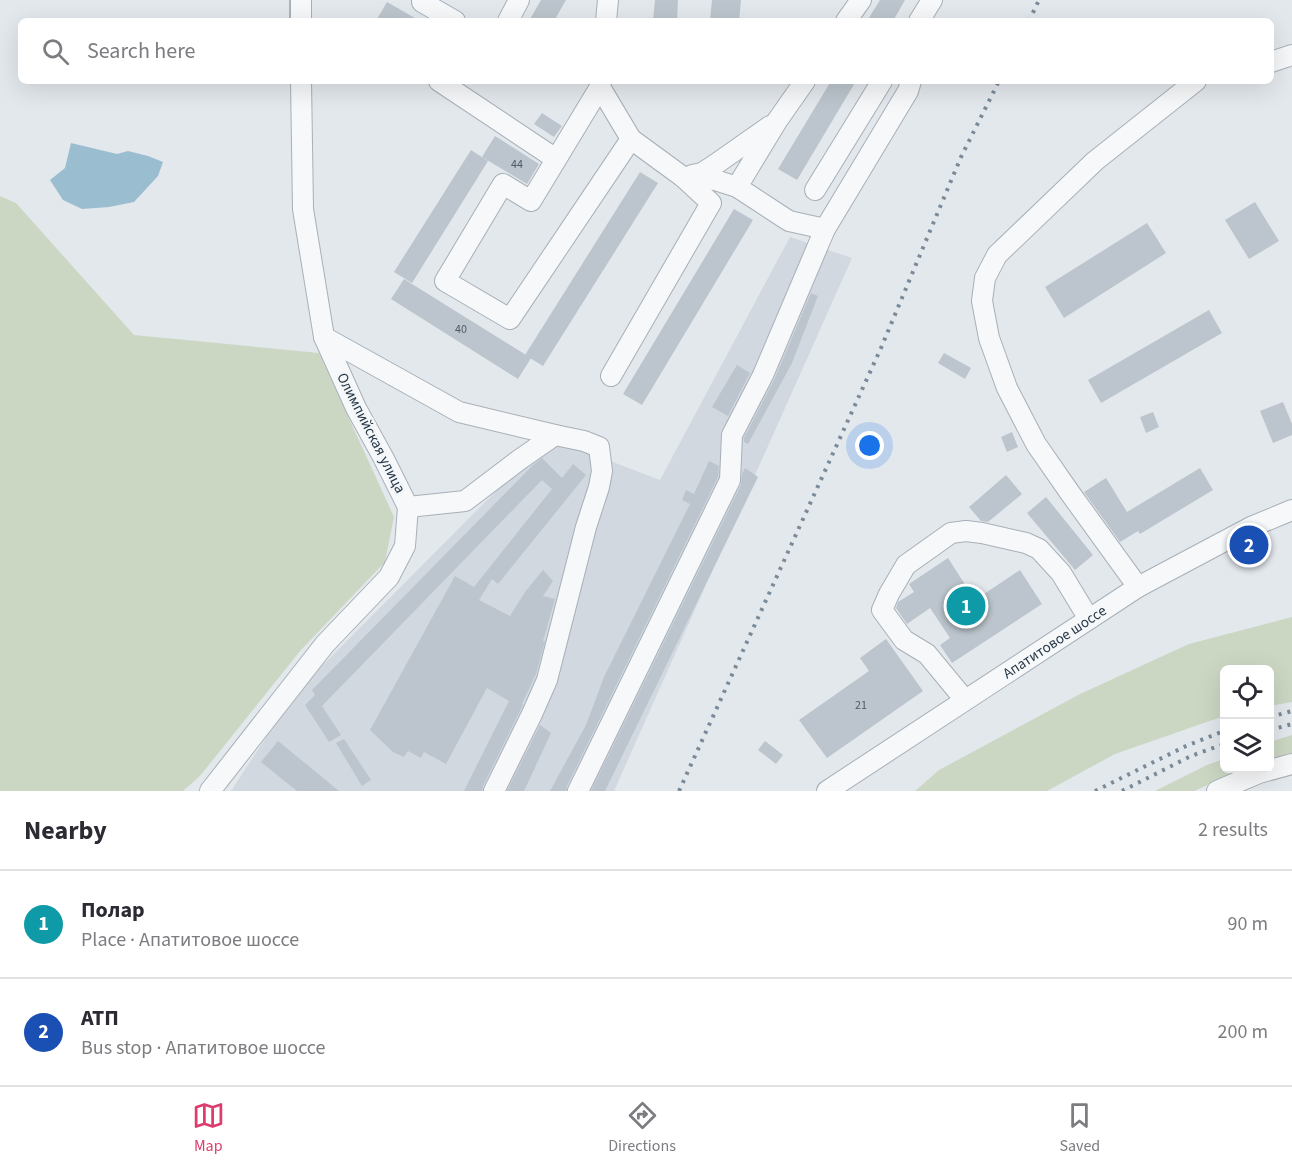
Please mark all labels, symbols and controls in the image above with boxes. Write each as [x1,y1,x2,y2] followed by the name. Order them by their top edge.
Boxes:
[18,18,1274,84] search box
[39,35,72,68] icon: search
[87,35,195,67] text: Search here
[511,156,523,173] house number: 44
[455,321,467,338] house number: 40
[332,369,410,497] street label: Олимпийская улица
[855,431,884,460] your location
[1230,522,1268,568] pin: 2
[946,584,986,628] pin: 1
[998,600,1110,684] street label: Апатитовое шоссе
[1220,665,1274,773] map controls
[1220,665,1274,719] button: locate
[855,697,867,714] house number: 21
[1220,719,1274,773] button: layers
[24,812,107,849] text: Nearby
[1198,816,1268,844] text: 2 results
[81,894,145,926] text: Полар
[38,910,49,938] text: 1
[1228,910,1268,938] text: 90 m
[81,926,299,954] text: Place · Апатитовое шоссе
[81,1002,119,1034] text: АТП
[38,1018,49,1046] text: 2
[1218,1018,1268,1046] text: 200 m
[81,1034,325,1062] text: Bus stop · Апатитовое шоссе
[192,1099,225,1157] tab: Map
[608,1099,676,1157] tab: Directions
[1059,1099,1100,1157] tab: Saved

